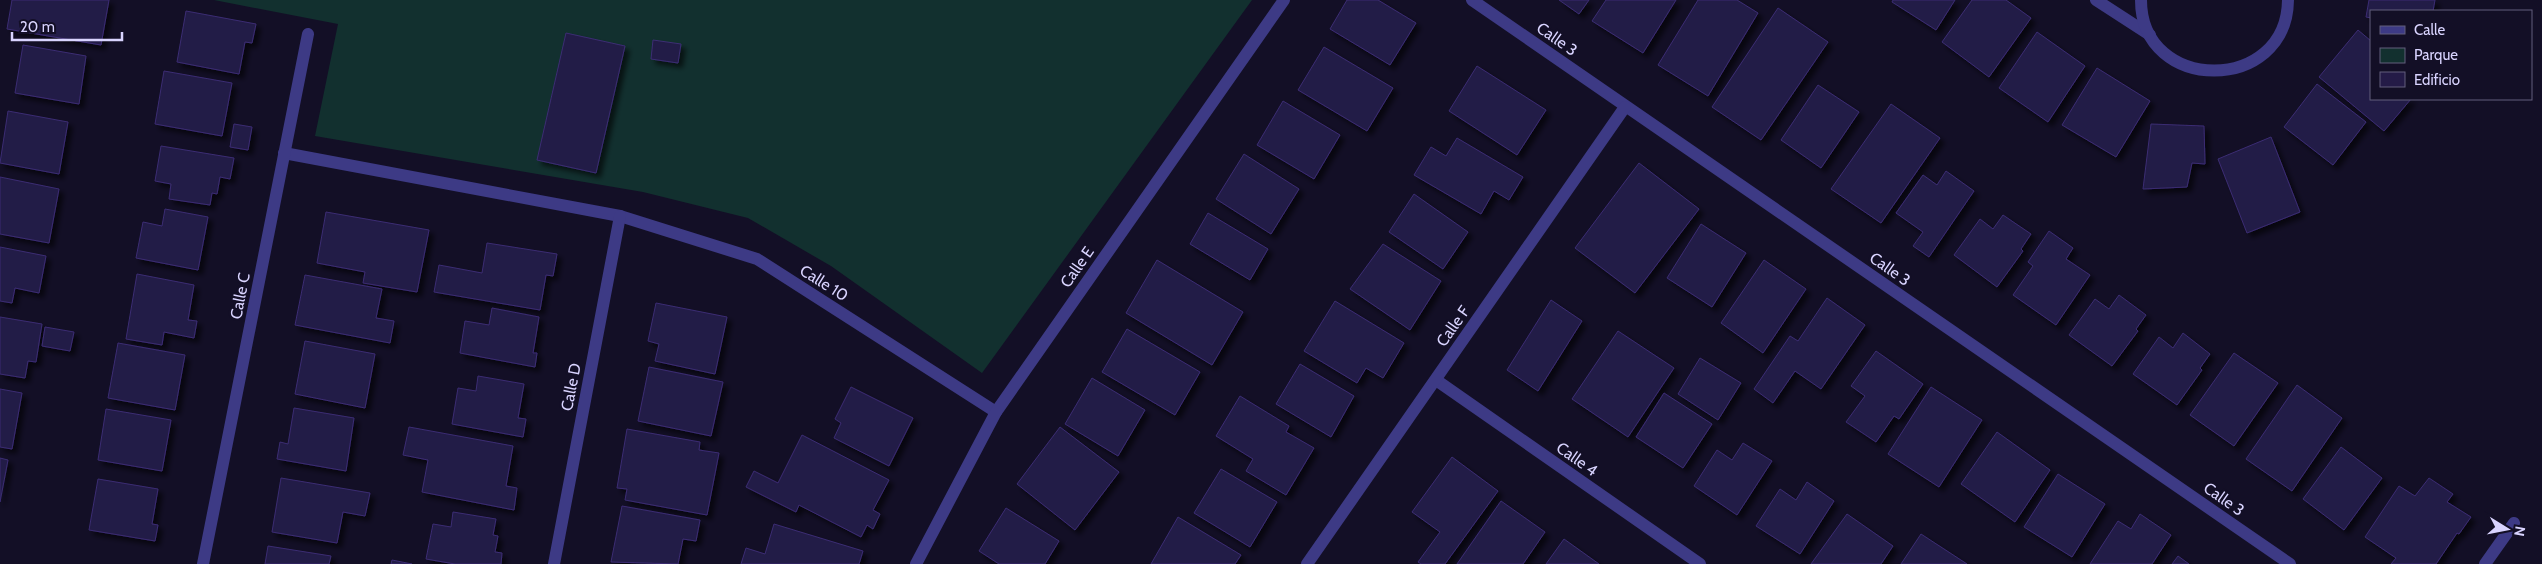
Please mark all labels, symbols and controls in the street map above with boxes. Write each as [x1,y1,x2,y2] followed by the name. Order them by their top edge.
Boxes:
[12,10,122,42] scale bar
[2370,10,2532,100] legend
[20,18,55,36] text: 20 m
[1533,18,1581,60] street label: Calle 3
[2414,21,2445,39] text: Calle
[2414,46,2458,64] text: Parque
[2414,71,2460,89] text: Edificio
[1056,243,1098,291] street label: Calle E
[1866,248,1914,290] street label: Calle 3
[796,261,852,305] street label: Calle 10
[226,271,254,321] street label: Calle C
[1432,302,1474,350] street label: Calle F
[557,361,585,413] street label: Calle D
[1553,438,1601,480] street label: Calle 4
[2200,478,2248,520] street label: Calle 3
[2482,504,2532,554] north arrow
[2510,525,2530,538] text: N

